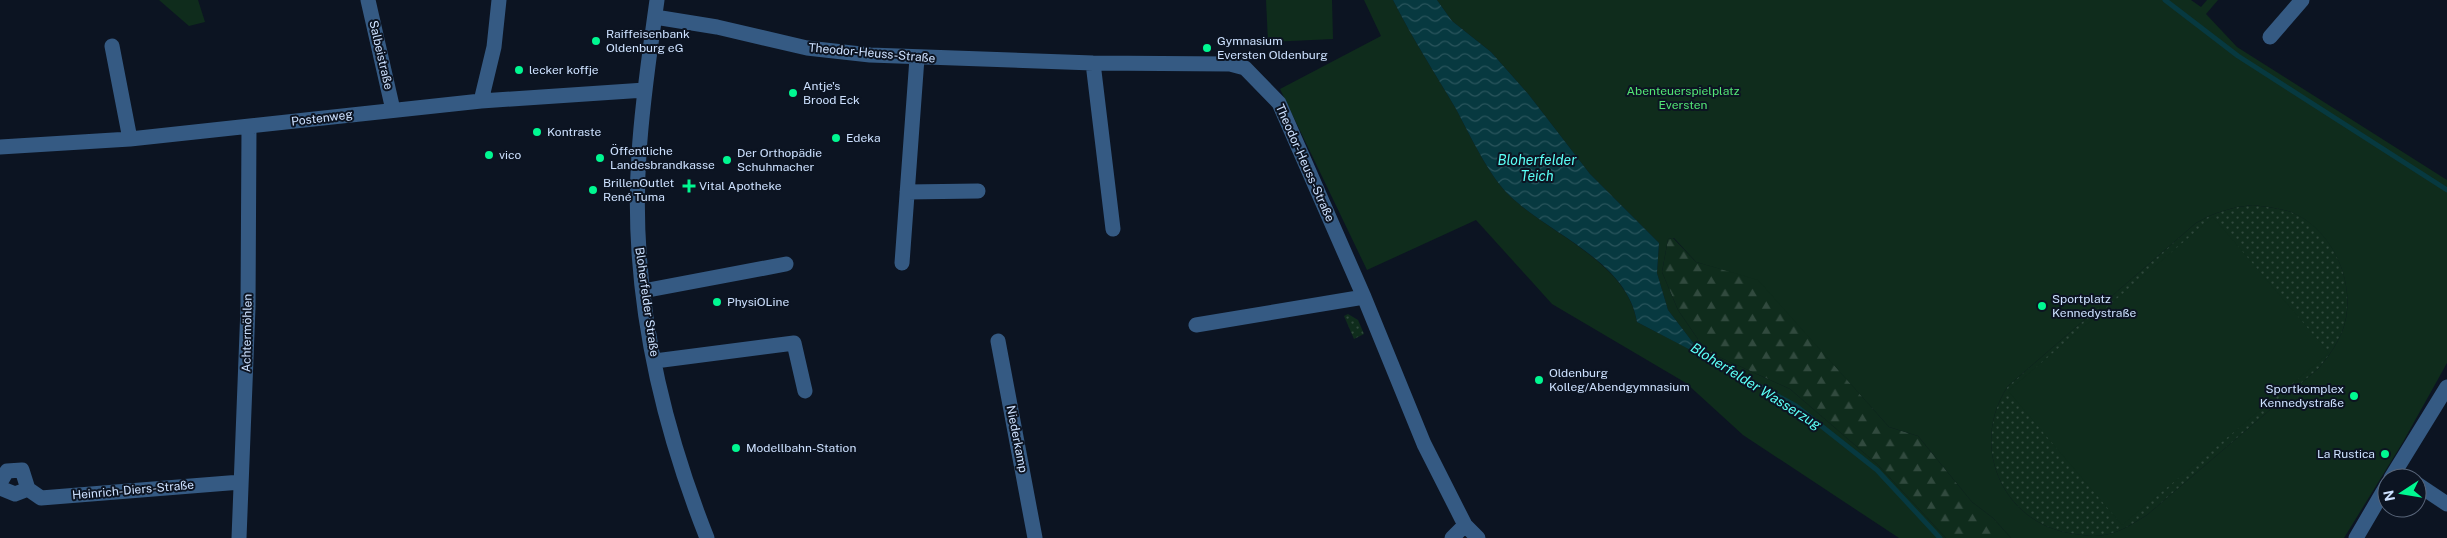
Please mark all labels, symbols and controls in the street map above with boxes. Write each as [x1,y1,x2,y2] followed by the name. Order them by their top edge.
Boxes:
[366,19,396,91] street label: Salbeistraße
[606,27,690,55] place label: Raiffeisenbank Oldenburg eG
[1217,34,1328,62] place label: Gymnasium Eversten Oldenburg
[590,35,602,47] marker: Raiffeisenbank Oldenburg eG
[808,40,936,66] street label: Theodor-Heuss-Straße
[1201,42,1213,54] marker: Gymnasium Eversten Oldenburg
[529,63,599,77] place label: lecker koffje
[513,64,525,76] marker: lecker koffje
[803,79,860,107] place label: Antje's Brood Eck
[1627,84,1740,112] park label: Abenteuerspielplatz Eversten
[787,87,799,99] marker: Antje's Brood Eck
[1273,102,1337,224] street label: Theodor-Heuss-Straße
[291,107,353,129] street label: Postenweg
[547,125,601,139] place label: Kontraste
[531,126,543,138] marker: Kontraste
[846,131,881,145] place label: Edeka
[830,132,842,144] marker: Edeka
[610,144,715,172] place label: Öffentliche Landesbrandkasse
[737,146,822,174] place label: Der Orthopädie Schuhmacher
[499,148,522,162] place label: vico
[483,149,495,161] marker: vico
[594,152,606,164] marker: Öffentliche Landesbrandkasse
[1497,152,1577,184] water label: Bloherfelder Teich
[721,154,733,166] marker: Der Orthopädie Schuhmacher
[603,176,675,204] place label: BrillenOutlet René Tuma
[699,179,782,193] place label: Vital Apotheke
[683,180,695,192] marker: Vital Apotheke
[587,184,599,196] marker: BrillenOutlet René Tuma
[632,246,662,358] street label: Bloherfelder Straße
[2052,292,2137,320] place label: Sportplatz Kennedystraße
[239,294,255,372] street label: Achtermöhlen
[727,295,789,309] place label: PhysiOLine
[711,296,723,308] marker: PhysiOLine
[2036,300,2048,312] marker: Sportplatz Kennedystraße
[1688,339,1825,433] water label: Bloherfelder Wasserzug
[1549,366,1690,394] place label: Oldenburg Kolleg/Abendgymnasium
[1533,374,1545,386] marker: Oldenburg Kolleg/Abendgymnasium
[2260,382,2344,410] place label: Sportkomplex Kennedystraße
[2348,390,2360,402] marker: Sportkomplex Kennedystraße
[1004,404,1030,474] street label: Niederkamp
[746,441,856,455] place label: Modellbahn-Station
[730,442,742,454] marker: Modellbahn-Station
[2317,447,2375,461] place label: La Rustica
[2379,448,2391,460] marker: La Rustica
[2377,468,2427,518] north arrow
[71,478,195,502] street label: Heinrich-Diers-Straße
[2380,489,2398,503] text: N

